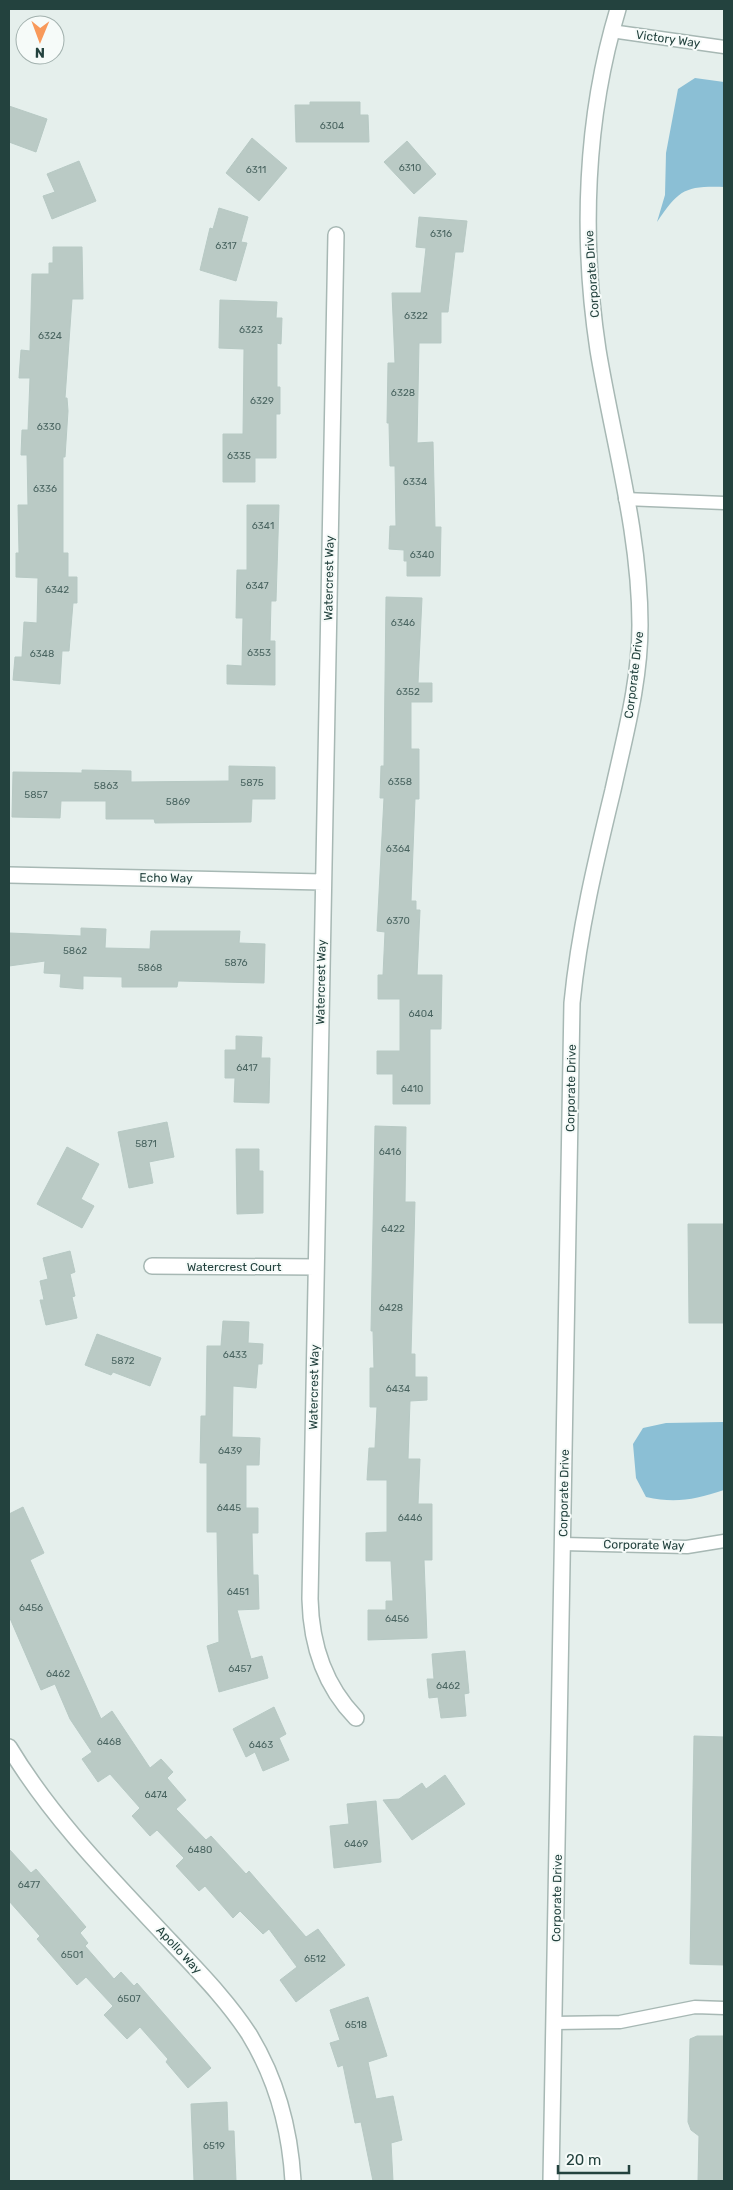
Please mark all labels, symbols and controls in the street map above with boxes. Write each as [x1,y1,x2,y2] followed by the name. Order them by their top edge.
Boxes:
[15,15,65,65] north arrow
[635,28,702,51] street label: Victory Way
[35,44,45,61] text: N
[320,120,344,132] house number: 6304
[399,162,421,174] house number: 6310
[246,164,266,176] house number: 6311
[430,228,452,240] house number: 6316
[582,229,602,318] street label: Corporate Drive
[215,240,237,252] house number: 6317
[404,310,428,322] house number: 6322
[239,324,263,336] house number: 6323
[38,330,62,342] house number: 6324
[391,387,415,399] house number: 6328
[250,395,274,407] house number: 6329
[37,421,61,433] house number: 6330
[227,450,251,462] house number: 6335
[403,476,427,488] house number: 6334
[33,483,57,495] house number: 6336
[252,520,274,532] house number: 6341
[321,535,337,621] street label: Watercrest Way
[410,549,434,561] house number: 6340
[245,580,269,592] house number: 6347
[45,584,69,596] house number: 6342
[391,617,415,629] house number: 6346
[622,630,646,719] street label: Corporate Drive
[247,647,271,659] house number: 6353
[30,648,54,660] house number: 6348
[396,686,420,698] house number: 6352
[388,776,412,788] house number: 6358
[240,777,264,789] house number: 5875
[94,780,118,792] house number: 5863
[24,789,48,801] house number: 5857
[166,796,190,808] house number: 5869
[386,843,410,855] house number: 6364
[139,871,193,885] street label: Echo Way
[386,915,410,927] house number: 6370
[313,939,329,1025] street label: Watercrest Way
[63,945,87,957] house number: 5862
[224,957,248,969] house number: 5876
[138,962,162,974] house number: 5868
[409,1008,433,1020] house number: 6404
[563,1044,579,1132] street label: Corporate Drive
[236,1062,258,1074] house number: 6417
[401,1083,423,1095] house number: 6410
[135,1138,157,1150] house number: 5871
[379,1146,401,1158] house number: 6416
[381,1223,405,1235] house number: 6422
[187,1260,282,1274] street label: Watercrest Court
[379,1302,403,1314] house number: 6428
[306,1344,322,1430] street label: Watercrest Way
[223,1349,247,1361] house number: 6433
[111,1355,135,1367] house number: 5872
[386,1383,410,1395] house number: 6434
[218,1445,242,1457] house number: 6439
[556,1449,572,1537] street label: Corporate Drive
[217,1502,241,1514] house number: 6445
[398,1512,422,1524] house number: 6446
[603,1537,685,1553] street label: Corporate Way
[227,1586,249,1598] house number: 6451
[19,1602,43,1614] house number: 6456
[385,1613,409,1625] house number: 6456
[228,1663,252,1675] house number: 6457
[46,1668,70,1680] house number: 6462
[436,1680,460,1692] house number: 6462
[97,1736,121,1748] house number: 6468
[249,1739,273,1751] house number: 6463
[144,1789,168,1801] house number: 6474
[344,1838,368,1850] house number: 6469
[188,1844,212,1856] house number: 6480
[549,1854,565,1942] street label: Corporate Drive
[18,1879,40,1891] house number: 6477
[153,1923,205,1977] street label: Apollo Way
[61,1949,83,1961] house number: 6501
[304,1953,326,1965] house number: 6512
[117,1993,141,2005] house number: 6507
[345,2019,367,2031] house number: 6518
[203,2140,225,2152] house number: 6519
[558,2142,629,2174] scale bar
[566,2151,601,2169] text: 20 m

